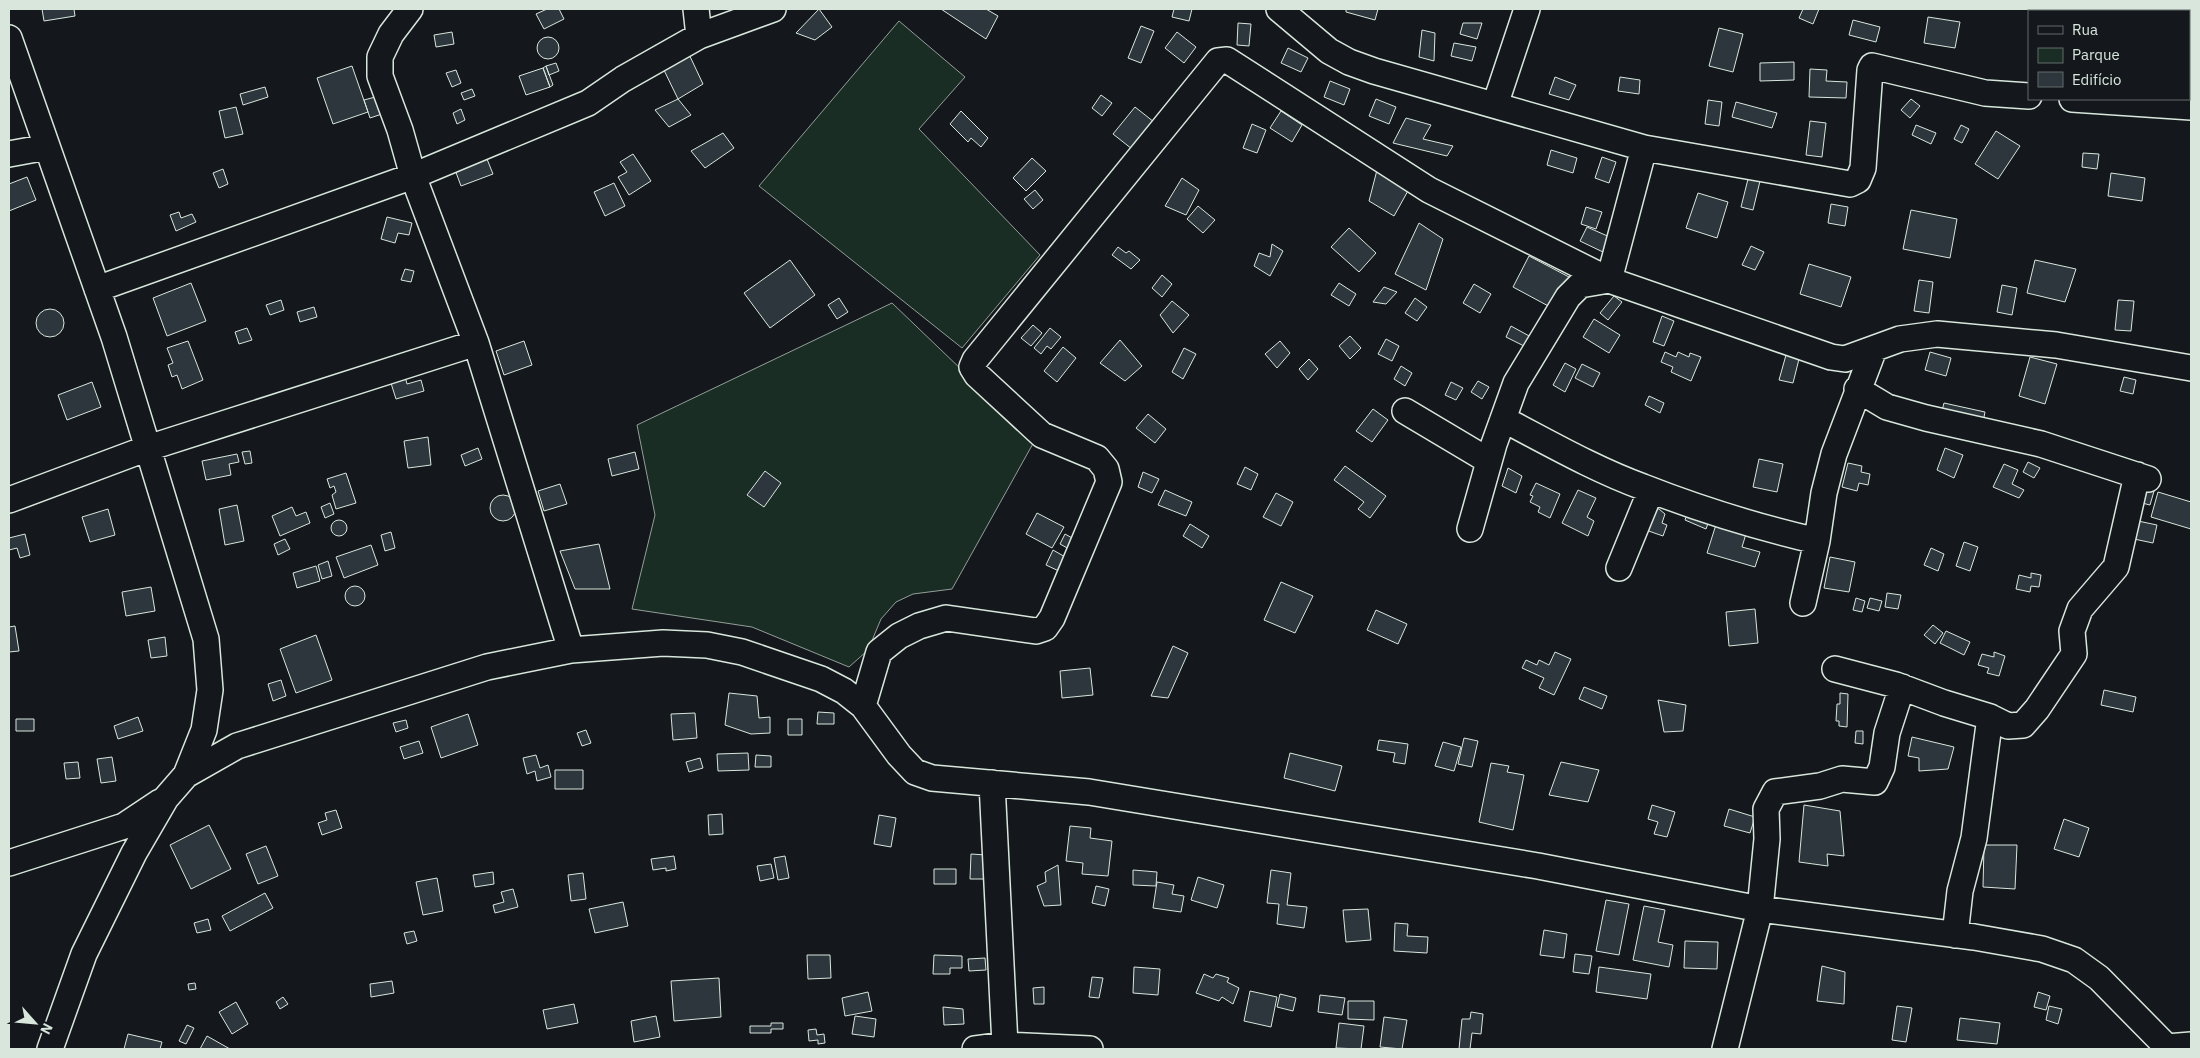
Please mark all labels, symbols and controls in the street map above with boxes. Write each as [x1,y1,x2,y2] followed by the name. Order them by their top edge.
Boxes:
[2028,10,2190,100] legend
[2072,20,2098,39] text: Rua
[2072,45,2120,64] text: Parque
[2072,70,2121,89] text: Edifício
[10,998,60,1048] north arrow
[36,1020,57,1038] text: N

